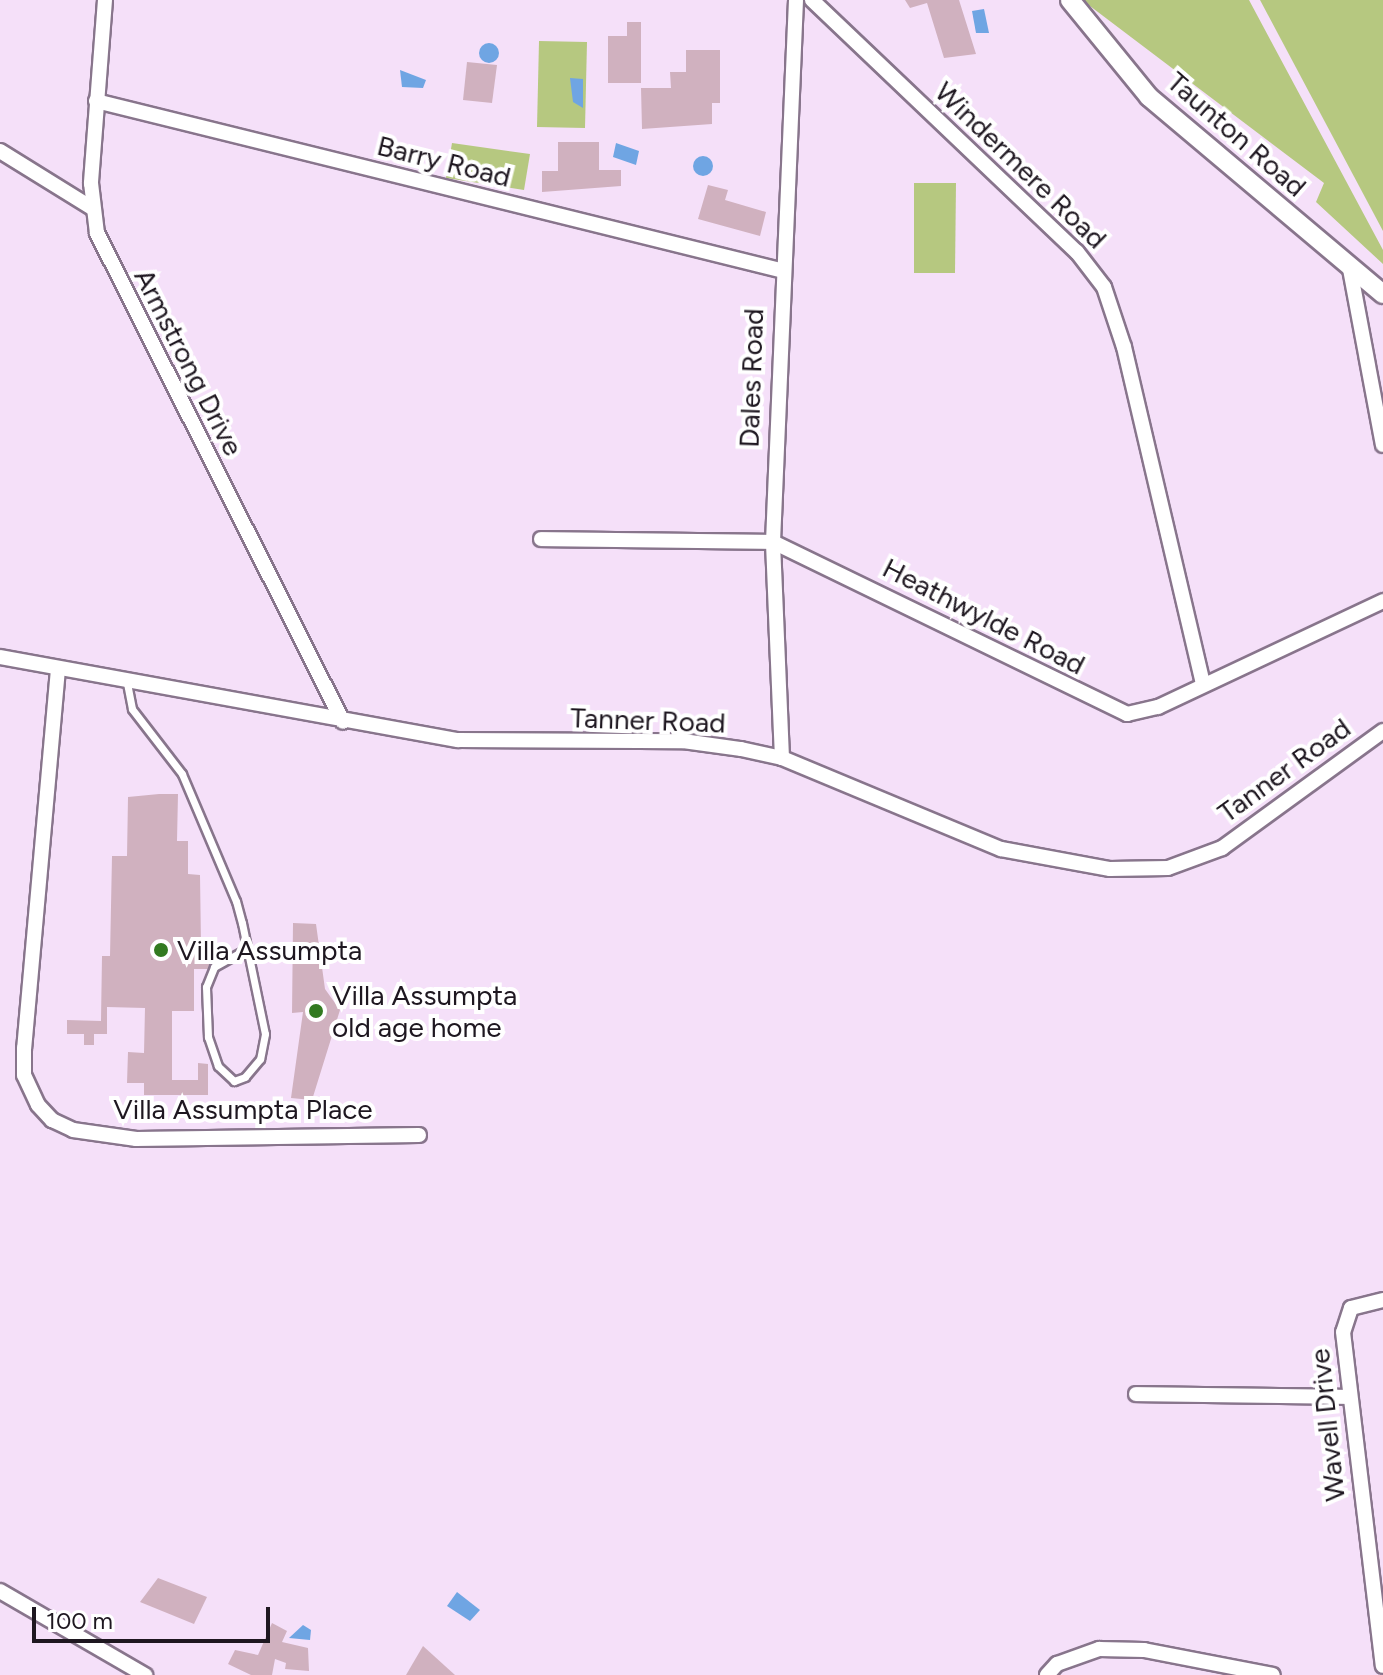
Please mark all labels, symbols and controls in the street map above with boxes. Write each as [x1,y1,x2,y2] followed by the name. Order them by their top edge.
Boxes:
[1161,65,1313,203] street label: Taunton Road
[928,75,1114,255] street label: Windermere Road
[374,128,514,194] street label: Barry Road
[127,263,251,461] street label: Armstrong Drive
[732,308,770,448] street label: Dales Road
[877,551,1091,681] street label: Heathwylde Road
[570,700,726,740] street label: Tanner Road
[1211,711,1357,829] street label: Tanner Road
[177,933,362,967] place label: Villa Assumpta
[152,941,170,959] marker: Villa Assumpta
[332,978,517,1044] place label: Villa Assumpta old age home
[307,1002,325,1020] marker: Villa Assumpta old age home
[113,1092,373,1126] street label: Villa Assumpta Place
[1302,1347,1352,1503] street label: Wavell Drive
[36,1591,274,1641] scale bar
[46,1606,113,1635] text: 100 m

